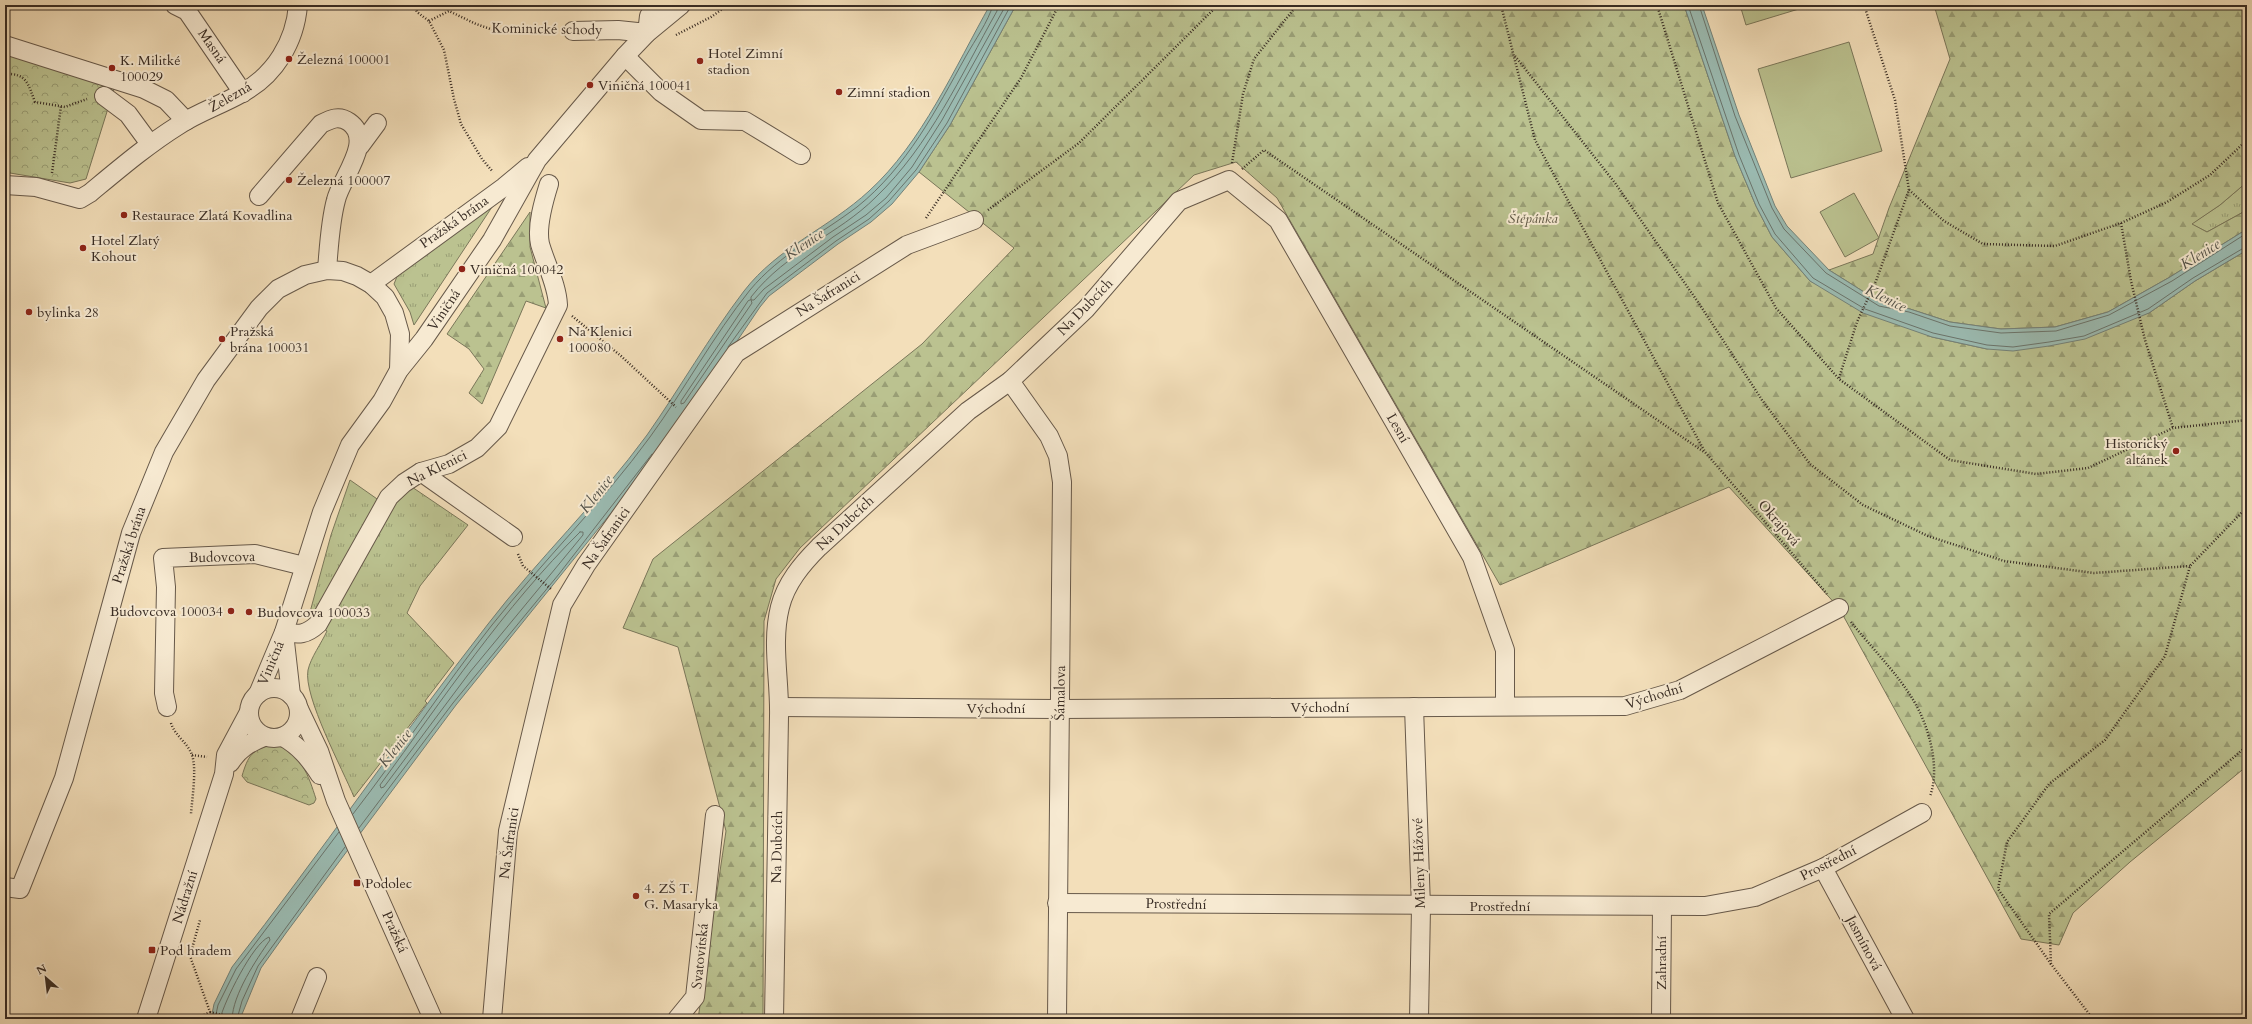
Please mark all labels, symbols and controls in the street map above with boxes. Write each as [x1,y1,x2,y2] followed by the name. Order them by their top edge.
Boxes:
[491,19,603,39] street label: Kominické schody
[193,25,231,67] street label: Masná
[708,44,783,79] place label: Hotel Zimní stadion
[297,50,390,69] place label: Železná 100001
[120,51,181,86] place label: K. Militké 100029
[284,54,294,64] marker: Železná 100001
[695,56,705,66] marker: Hotel Zimní stadion
[107,63,117,73] marker: K. Militké 100029
[598,76,691,95] place label: Viničná 100041
[205,77,255,117] street label: Železná
[585,80,595,90] marker: Viničná 100041
[847,83,931,102] place label: Zimní stadion
[834,87,844,97] marker: Zimní stadion
[297,171,390,190] place label: Železná 100007
[284,175,294,185] marker: Železná 100007
[416,191,492,253] street label: Pražská brána
[132,206,292,225] place label: Restaurace Zlatá Kovadlina
[1508,209,1558,228] park label: Štěpánka
[119,210,129,220] marker: Restaurace Zlatá Kovadlina
[780,223,828,264] water label: Klenice
[91,231,160,266] place label: Hotel Zlatý Kohout
[2176,234,2224,274] water label: Klenice
[78,243,88,253] marker: Hotel Zlatý Kohout
[470,260,563,279] place label: Viničná 100042
[457,264,467,274] marker: Viničná 100042
[792,267,864,321] street label: Na Šafranici
[1053,274,1117,340] street label: Na Dubcích
[1862,279,1910,317] water label: Klenice
[423,285,465,335] street label: Viničná
[37,303,99,322] place label: bylinka 28
[24,307,34,317] marker: bylinka 28
[230,322,309,357] place label: Pražská brána 100031
[568,322,632,357] place label: Na Klenici 100080
[217,334,227,344] marker: Pražská brána 100031
[555,334,565,344] marker: Na Klenici 100080
[1382,410,1414,446] street label: Lesní
[2105,434,2169,469] place label: Historický altánek
[404,445,470,491] street label: Na Klenici
[2171,446,2181,456] marker: Historický altánek
[575,471,617,517] water label: Klenice
[812,491,878,555] street label: Na Dubcích
[1754,496,1804,550] street label: Okrajová
[577,503,635,573] street label: Na Šafranici
[108,504,150,586] street label: Pražská brána
[189,547,255,567] street label: Budovcova
[110,602,223,621] place label: Budovcova 100034
[257,603,370,622] place label: Budovcova 100033
[226,606,236,616] marker: Budovcova 100034
[244,607,254,617] marker: Budovcova 100033
[253,638,289,688] street label: Viničná
[1050,665,1070,721] street label: Šámalova
[1623,678,1685,714] street label: Východní
[1291,698,1349,717] street label: Východní
[967,699,1025,718] street label: Východní
[374,725,416,771] water label: Klenice
[495,806,523,880] street label: Na Šafranici
[767,810,787,884] street label: Na Dubcích
[1408,817,1430,909] street label: Mileny Hážové
[1797,841,1859,885] street label: Prostřední
[168,868,202,926] street label: Nádražní
[365,874,412,893] place label: Podolec
[352,878,362,888] marker: Podolec
[644,879,718,914] place label: 4. ZŠ T. G. Masaryka
[631,891,641,901] marker: 4. ZŠ T. G. Masaryka
[1145,894,1207,914] street label: Prostřední
[1470,897,1530,916] street label: Prostřední
[377,908,413,956] street label: Pražská
[1841,910,1886,974] street label: Jasmínová
[687,922,713,990] street label: Svatovítská
[1652,936,1671,990] street label: Zahradní
[160,941,232,960] place label: Pod hradem
[147,945,157,955] marker: Pod hradem
[26,958,66,998] north arrow
[34,961,50,978] text: N

